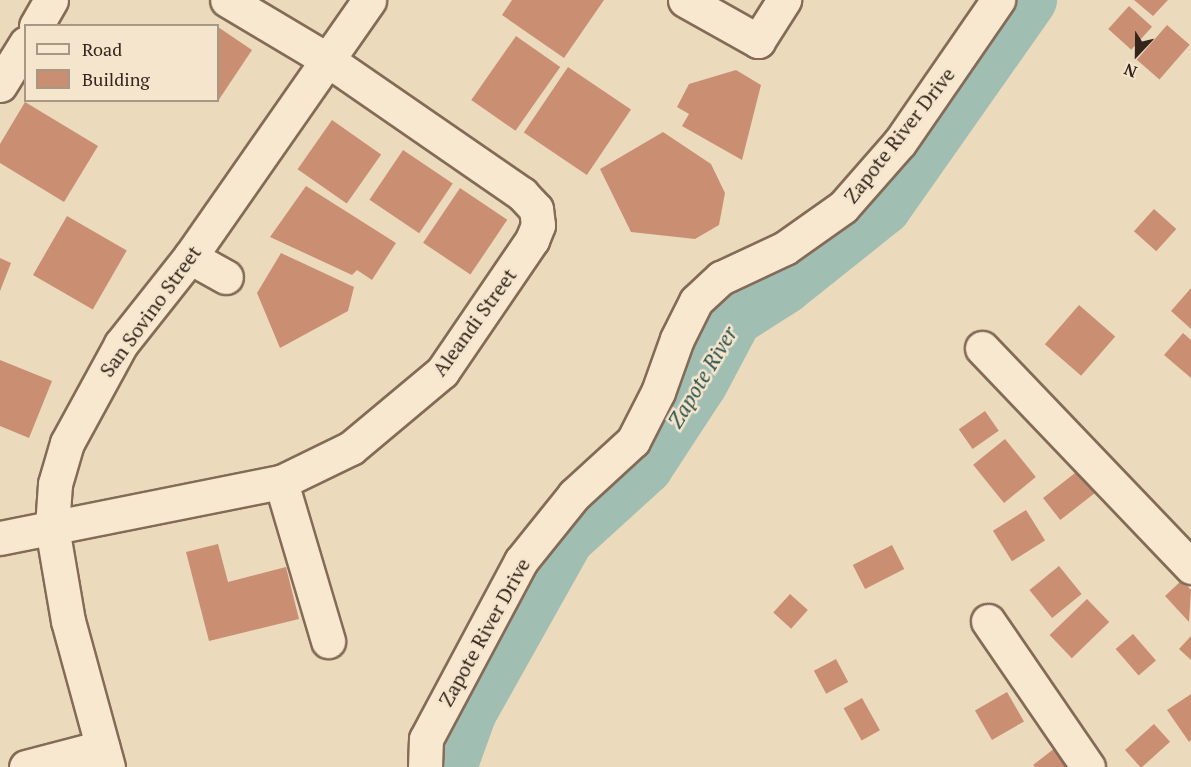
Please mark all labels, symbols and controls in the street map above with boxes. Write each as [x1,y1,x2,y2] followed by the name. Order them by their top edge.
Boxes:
[24,24,219,102] legend
[1107,24,1167,84] north arrow
[82,37,122,61] text: Road
[1121,58,1140,83] text: N
[839,62,959,208] street label: Zapote River Drive
[82,67,150,91] text: Building
[94,241,206,381] street label: San Sovino Street
[427,264,521,380] street label: Aleandi Street
[662,322,742,432] water label: Zapote River
[433,554,535,710] street label: Zapote River Drive

